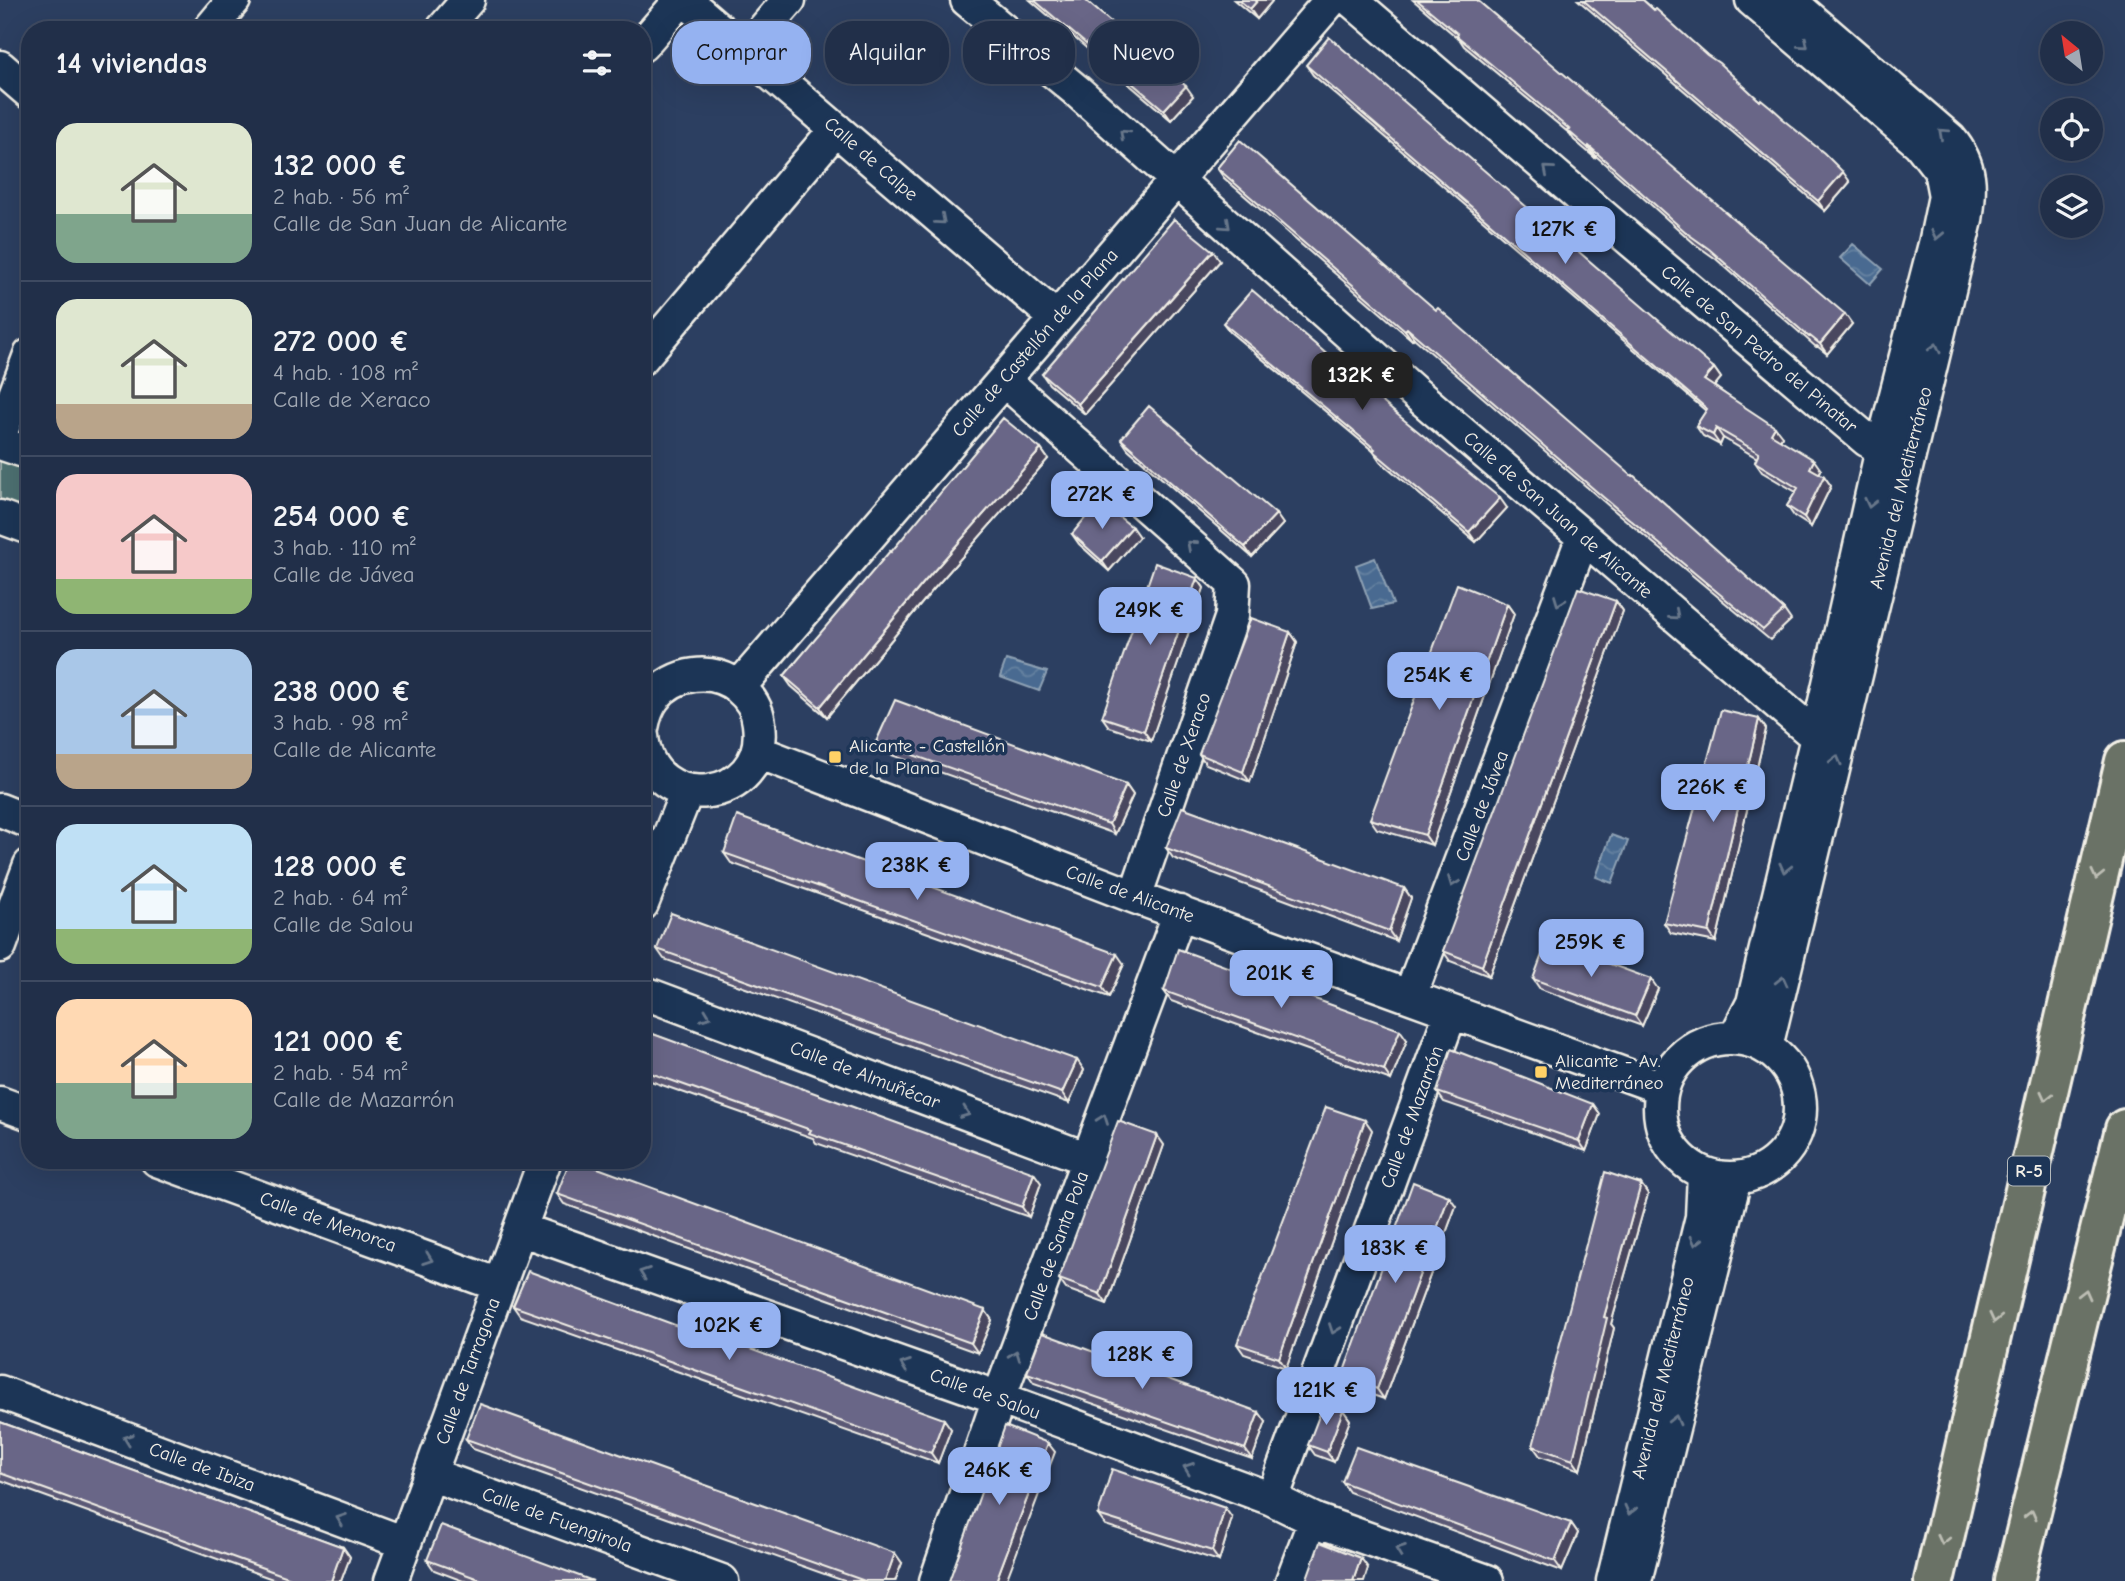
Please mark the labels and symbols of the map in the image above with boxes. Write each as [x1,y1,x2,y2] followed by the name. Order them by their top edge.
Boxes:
[2040,21,2104,84] north arrow
[1795,36,1808,48] one-way arrow
[820,112,922,206] street label: Calle de Calpe
[1119,129,1132,142] one-way arrow
[1938,129,1951,141] one-way arrow
[1543,166,1556,178] one-way arrow
[1508,206,1622,266] pin: 127K €
[933,212,946,224] one-way arrow
[1218,217,1231,229] one-way arrow
[1930,229,1945,241] one-way arrow
[947,245,1123,441] street label: Calle de Castellón de la Plana
[1656,260,1862,438] street label: Calle de San Pedro del Pinatar
[1927,342,1942,354] one-way arrow
[1305,352,1419,412] pin: 132K €
[1865,384,1937,592] street label: Avenida del Mediterráneo
[1459,427,1657,603] street label: Calle de San Juan de Alicante
[1045,472,1159,531] pin: 272K €
[1863,497,1878,509] one-way arrow
[1187,541,1200,553] one-way arrow
[1093,588,1207,647] pin: 249K €
[1553,594,1567,606] one-way arrow
[1667,607,1680,619] one-way arrow
[1382,652,1496,712] pin: 254K €
[1152,690,1216,820] street label: Calle de Xeraco
[849,735,1005,779] place label: Alicante - Castellón de la Plana
[1451,747,1513,865] street label: Calle de Jávea
[827,749,843,765] marker: Alicante - Castellón de la Plana
[1828,754,1842,766] one-way arrow
[1656,764,1770,824] pin: 226K €
[860,842,974,902] pin: 238K €
[1063,861,1197,927] street label: Calle de Alicante
[1779,862,1794,874] one-way arrow
[2091,869,2106,881] one-way arrow
[1447,876,1461,888] one-way arrow
[1534,920,1648,979] pin: 259K €
[1224,950,1338,1010] pin: 201K €
[1774,975,1788,987] one-way arrow
[700,1007,712,1021] one-way arrow
[787,1036,943,1114] street label: Calle de Almuñécar
[1376,1043,1448,1191] street label: Calle de Mazarrón
[1555,1050,1664,1094] place label: Alicante - Av. Mediterráneo
[1533,1064,1549,1080] marker: Alicante - Av. Mediterráneo
[2040,1090,2054,1102] one-way arrow
[958,1104,970,1118] one-way arrow
[1095,1113,1109,1125] one-way arrow
[2008,1156,2050,1186] road number: R-5
[1019,1168,1093,1324] street label: Calle de Santa Pola
[257,1187,399,1257] street label: Calle de Menorca
[1338,1226,1452,1285] pin: 183K €
[1690,1235,1704,1247] one-way arrow
[422,1251,434,1265] one-way arrow
[639,1267,651,1281] one-way arrow
[1627,1274,1699,1482] street label: Avenida del Mediterráneo
[2077,1288,2091,1300] one-way arrow
[431,1295,505,1447] street label: Calle de Tarragona
[672,1302,786,1362] pin: 102K €
[1988,1312,2003,1324] one-way arrow
[1329,1322,1343,1334] one-way arrow
[1085,1332,1199,1391] pin: 128K €
[1007,1349,1021,1361] one-way arrow
[899,1359,911,1373] one-way arrow
[927,1364,1043,1424] street label: Calle de Salou
[1269,1368,1383,1427] pin: 121K €
[1667,1414,1681,1426] one-way arrow
[122,1433,134,1447] one-way arrow
[146,1438,258,1496] street label: Calle de Ibiza
[942,1448,1056,1507] pin: 246K €
[1182,1462,1194,1476] one-way arrow
[479,1483,635,1557] street label: Calle de Fuengirola
[1624,1504,1638,1516] one-way arrow
[2022,1509,2037,1521] one-way arrow
[335,1513,347,1527] one-way arrow
[1937,1534,1951,1546] one-way arrow
[1394,1544,1406,1558] one-way arrow

